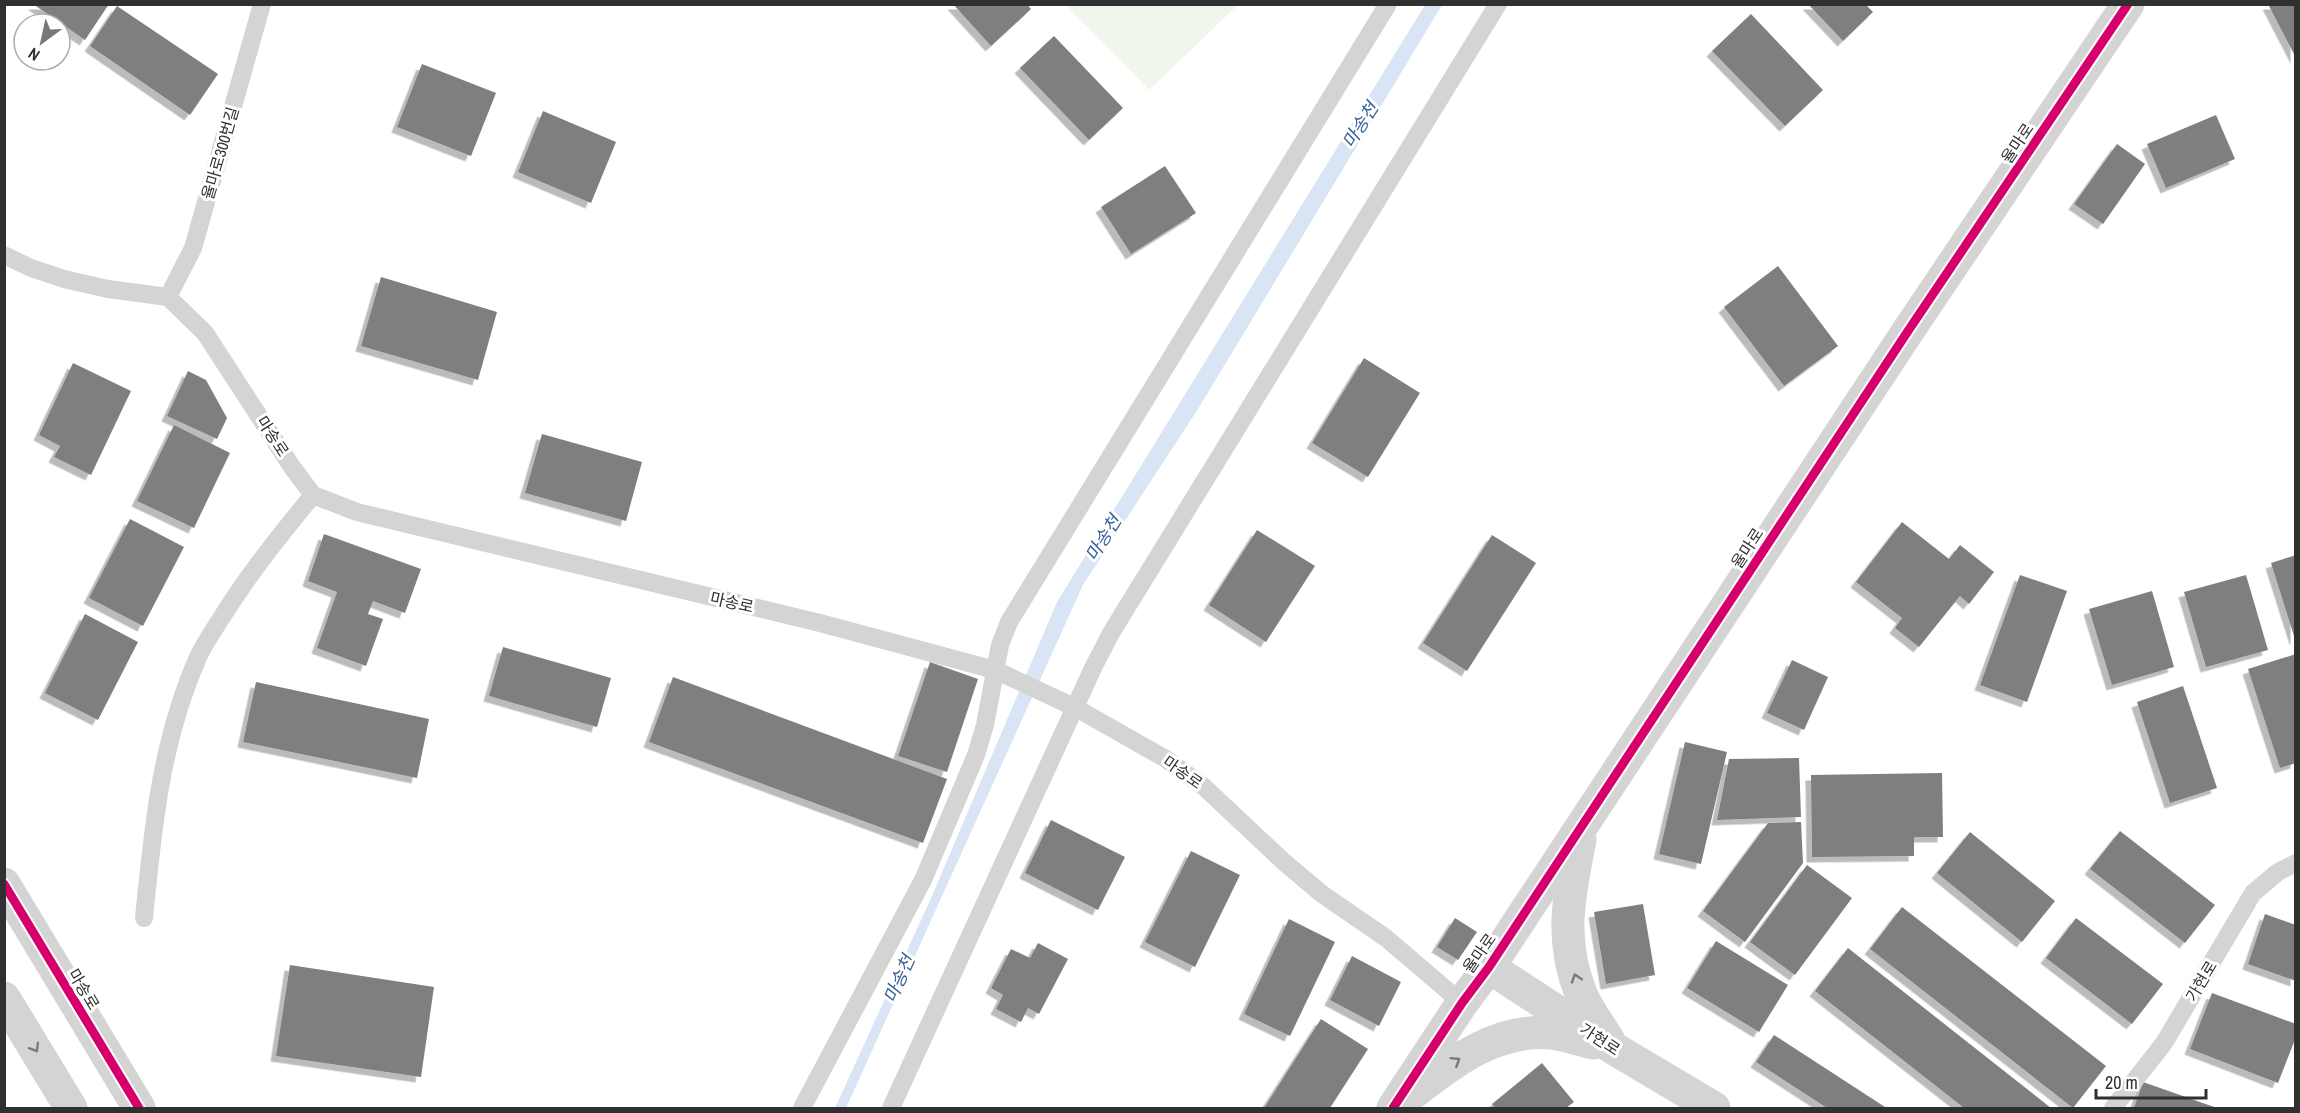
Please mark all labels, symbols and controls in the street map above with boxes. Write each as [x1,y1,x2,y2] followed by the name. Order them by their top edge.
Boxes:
[12,12,72,72] north arrow
[24,43,44,66] text: N
[1336,95,1385,153] water label: 마송천
[196,104,244,202] street label: 율마로300번길
[1996,118,2039,167] street label: 율마로
[252,411,294,461] street label: 마송로
[1079,508,1128,566] water label: 마송천
[1726,523,1768,573] street label: 율마로
[708,586,756,618] street label: 마송로
[1159,750,1208,794] street label: 마송로
[1457,928,1501,977] street label: 율마로
[877,949,922,1007] water label: 마송천
[2180,956,2222,1006] street label: 가현로
[63,964,105,1014] street label: 마송로
[1571,973,1583,984] one-way arrow
[1575,1018,1625,1060] street label: 가현로
[27,1042,39,1052] one-way arrow
[1450,1057,1461,1068] one-way arrow
[2096,1062,2206,1100] scale bar
[2105,1070,2138,1095] text: 20 m

